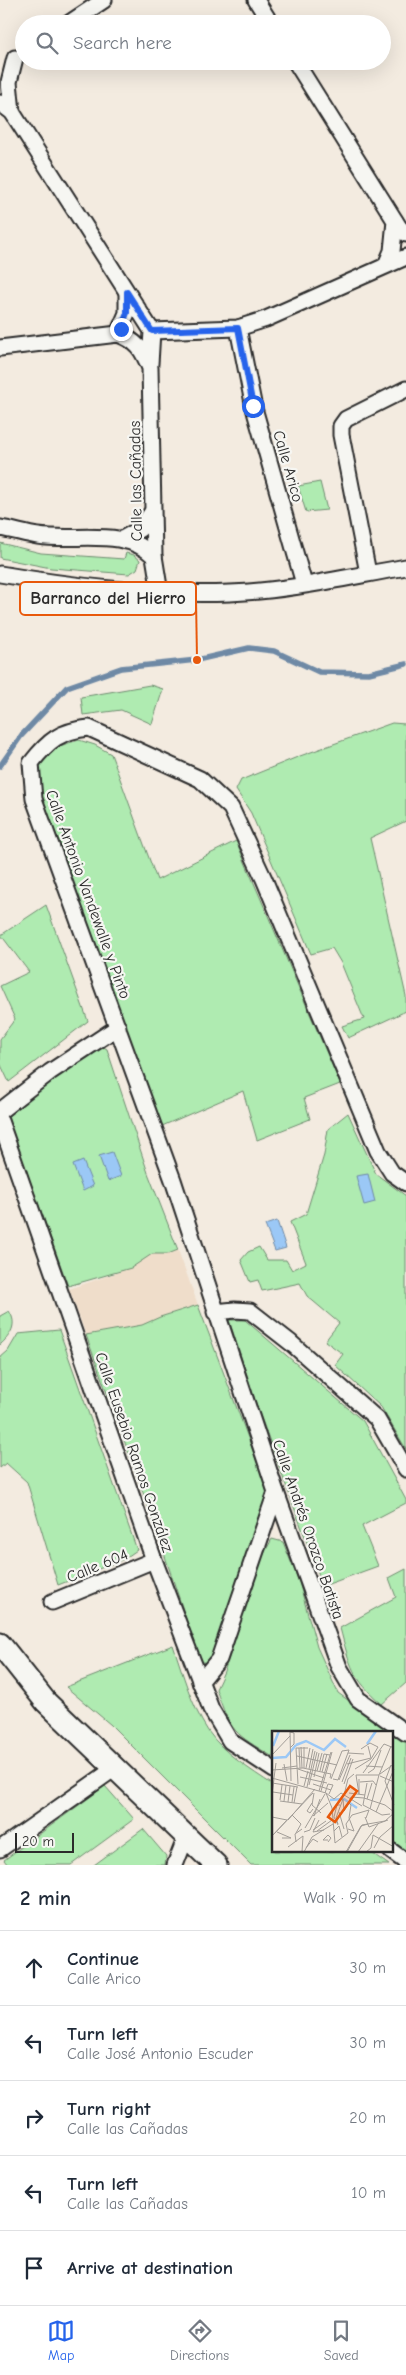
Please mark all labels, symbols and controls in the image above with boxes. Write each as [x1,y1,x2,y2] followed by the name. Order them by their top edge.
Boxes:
[15,15,391,70] search box
[33,29,61,57] icon: search
[73,32,172,54] text: Search here
[110,318,133,341] route end
[242,395,265,418] route start
[126,420,146,542] street label: Calle las Cañadas
[269,428,307,504] street label: Calle Arico
[20,582,196,615] callout: Barranco del Hierro
[30,588,186,609] text: Barranco del Hierro
[42,787,134,1001] street label: Calle Antonio Vandewalle y Pinto
[91,1350,177,1555] street label: Calle Eusebio Ramos González
[269,1437,347,1622] street label: Calle Andrés Orozco Batista
[64,1545,131,1586] street label: Calle 604
[272,1731,394,1852] inset map
[15,1830,74,1853] scale bar
[22,1833,54,1850] text: 20 m
[20,1886,71,1910] text: 2 min
[303,1889,386,1907] text: Walk · 90 m
[67,1948,139,1970] text: Continue
[20,1954,48,1982] icon: ahead
[350,1959,386,1977] text: 30 m
[67,1970,141,1988] text: Calle Arico
[67,2023,138,2045] text: Turn left
[20,2029,48,2057] icon: left
[350,2034,386,2052] text: 30 m
[67,2045,253,2063] text: Calle José Antonio Escuder
[67,2098,151,2120] text: Turn right
[20,2104,48,2132] icon: right
[349,2109,386,2127] text: 20 m
[67,2120,188,2138] text: Calle las Cañadas
[67,2173,138,2195] text: Turn left
[20,2179,48,2207] icon: left
[351,2184,386,2202] text: 10 m
[67,2195,188,2213] text: Calle las Cañadas
[20,2254,48,2282] icon: arrive
[67,2257,233,2279] text: Arrive at destination
[47,2317,75,2364] tab: Map
[170,2317,229,2364] tab: Directions
[324,2317,359,2364] tab: Saved

